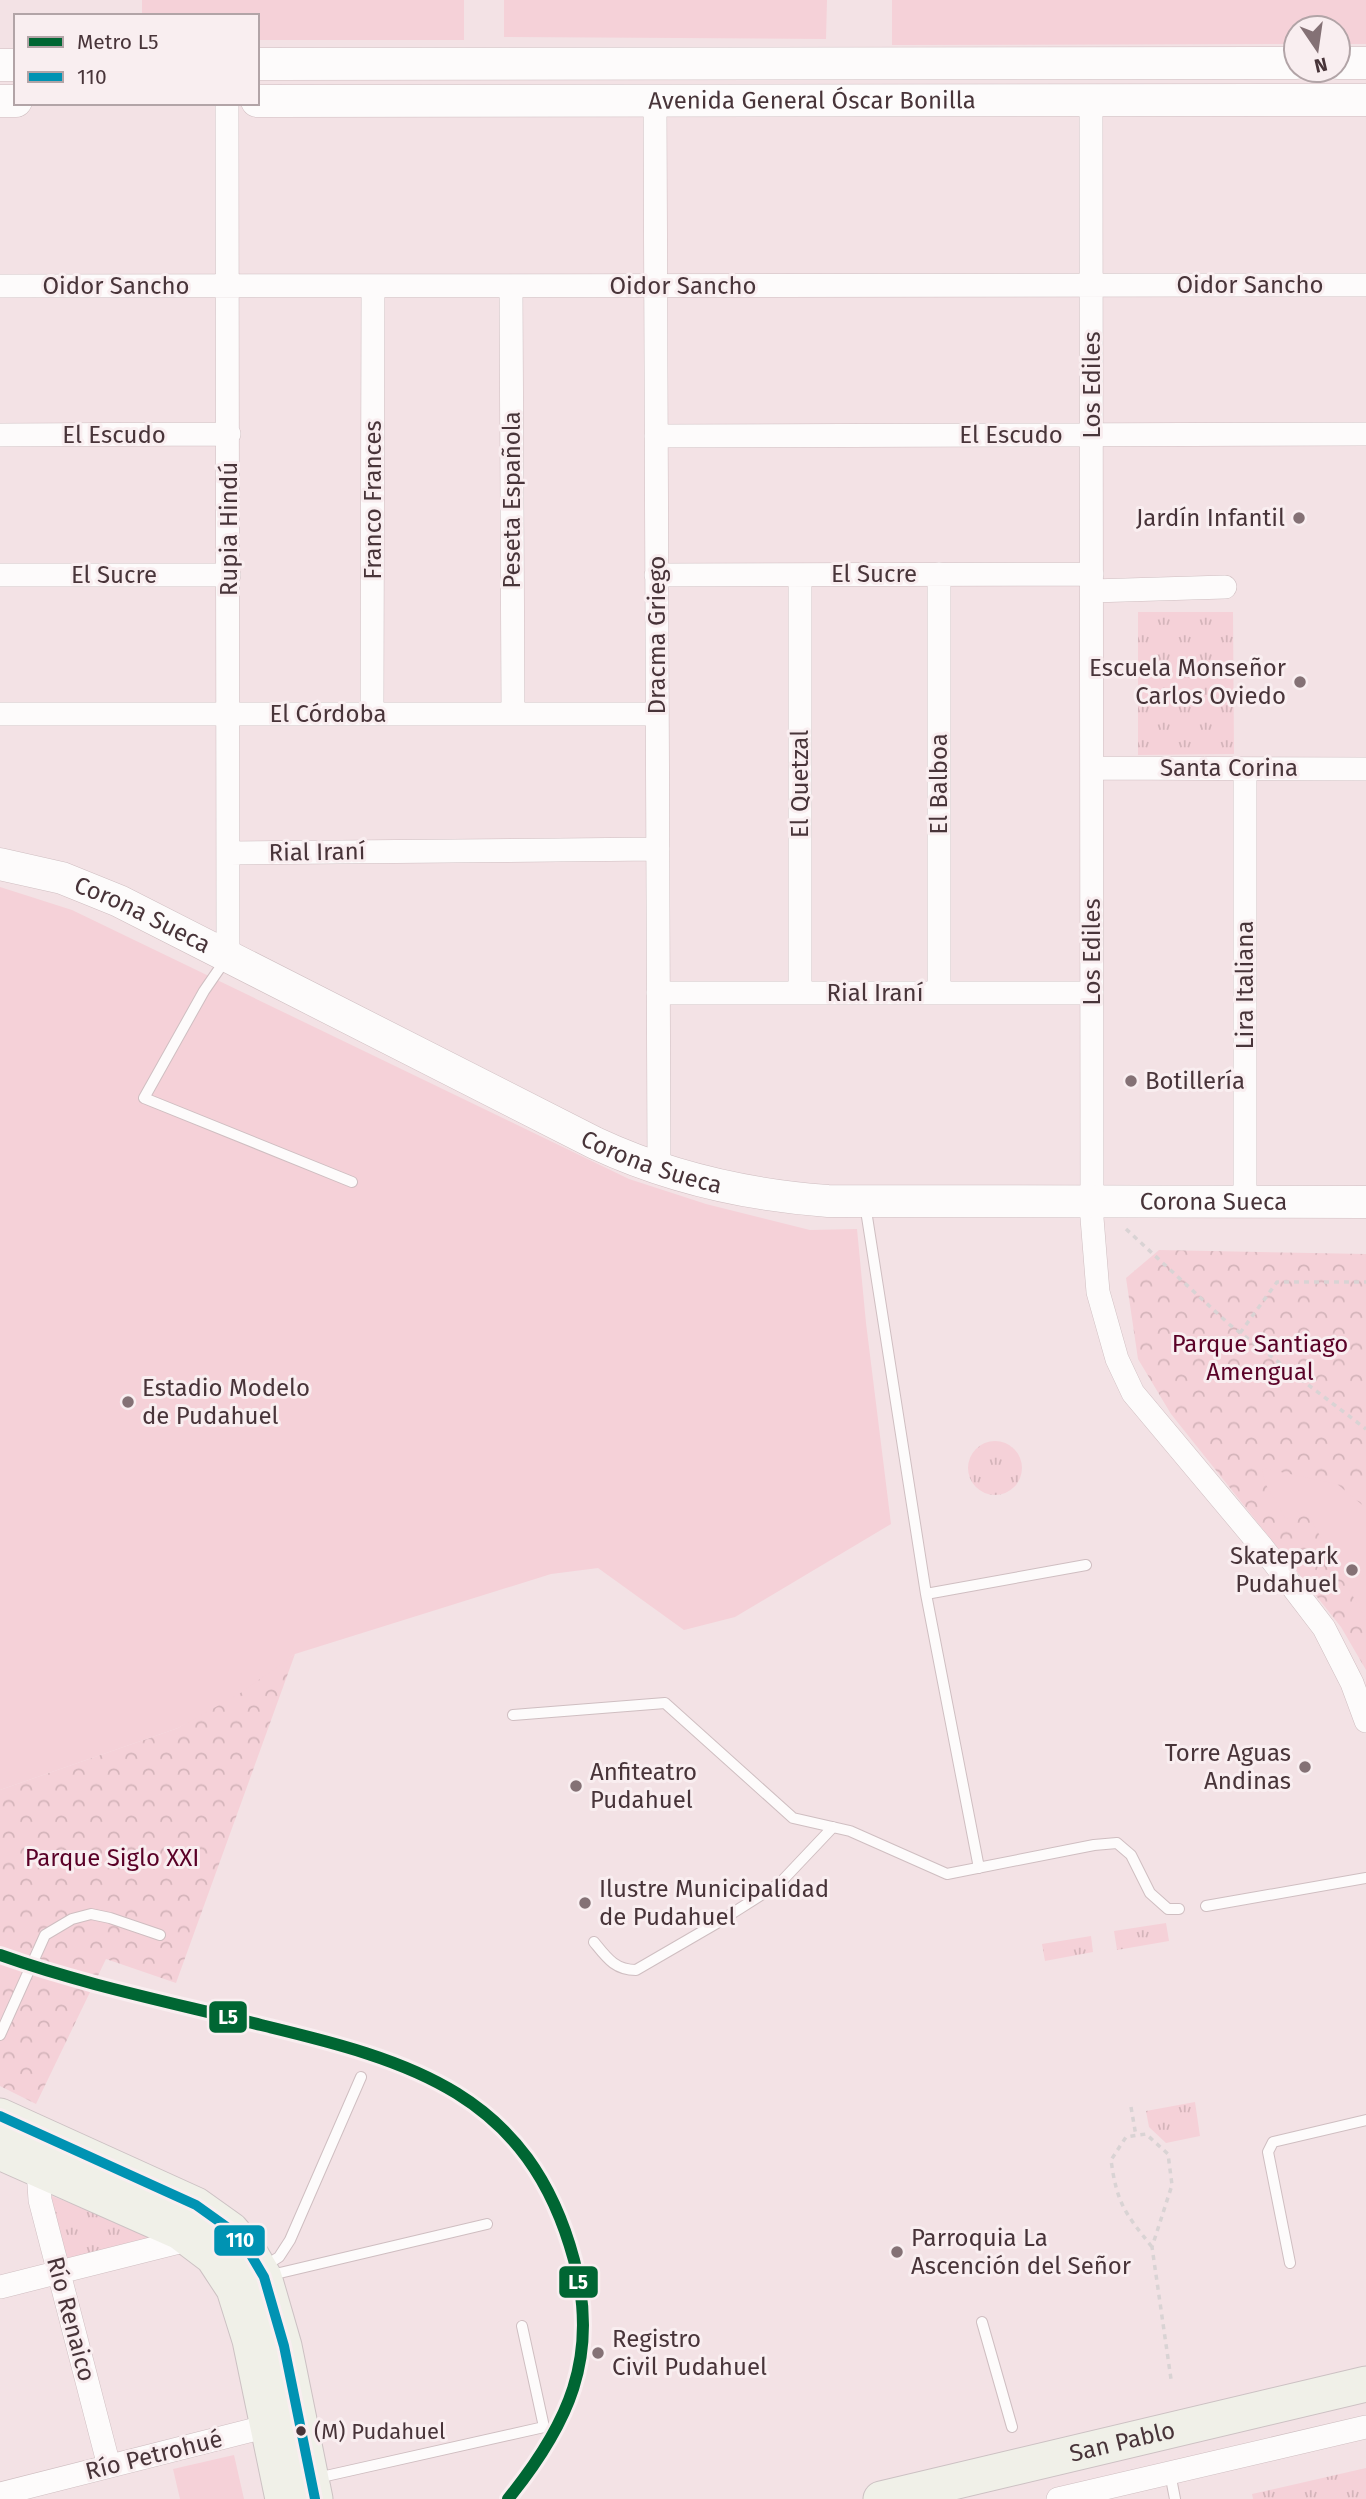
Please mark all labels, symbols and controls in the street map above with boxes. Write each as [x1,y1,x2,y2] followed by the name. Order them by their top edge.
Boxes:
[14,14,259,105] legend
[1282,14,1352,84] north arrow
[77,29,158,55] text: Metro L5
[1312,52,1329,78] text: N
[77,64,107,90] text: 110
[648,85,976,115] street label: Avenida General Óscar Bonilla
[1176,271,1324,299] street label: Oidor Sancho
[42,272,190,300] street label: Oidor Sancho
[609,272,757,300] street label: Oidor Sancho
[1078,331,1106,439] street label: Los Ediles
[498,411,526,589] street label: Peseta Española
[359,420,387,580] street label: Franco Frances
[62,421,166,449] street label: El Escudo
[959,421,1063,449] street label: El Escudo
[215,462,243,596] street label: Rupia Hindú
[1136,504,1285,532] place label: Jardín Infantil
[1291,510,1307,526] marker: Jardín Infantil
[643,556,671,714] street label: Dracma Griego
[831,560,917,588] street label: El Sucre
[71,561,157,589] street label: El Sucre
[1089,654,1287,710] place label: Escuela Monseñor Carlos Oviedo
[1292,674,1308,690] marker: Escuela Monseñor Carlos Oviedo
[269,700,387,728] street label: El Córdoba
[786,730,814,838] street label: El Quetzal
[925,733,953,835] street label: El Balboa
[1160,754,1298,782] street label: Santa Corina
[268,837,366,867] street label: Rial Iraní
[70,871,215,959] street label: Corona Sueca
[1078,898,1106,1006] street label: Los Ediles
[1231,921,1259,1049] street label: Lira Italiana
[827,979,924,1007] street label: Rial Iraní
[1145,1067,1245,1095] place label: Botillería
[1123,1073,1139,1089] marker: Botillería
[576,1124,725,1199] street label: Corona Sueca
[1140,1188,1287,1216] street label: Corona Sueca
[1172,1330,1348,1386] park label: Parque Santiago Amengual
[142,1374,310,1430] place label: Estadio Modelo de Pudahuel
[120,1394,136,1410] marker: Estadio Modelo de Pudahuel
[1230,1542,1339,1598] place label: Skatepark Pudahuel
[1344,1562,1360,1578] marker: Skatepark Pudahuel
[1165,1739,1291,1795] place label: Torre Aguas Andinas
[590,1758,697,1814] place label: Anfiteatro Pudahuel
[1297,1759,1313,1775] marker: Torre Aguas Andinas
[568,1778,584,1794] marker: Anfiteatro Pudahuel
[25,1844,199,1872] park label: Parque Siglo XXI
[599,1875,829,1931] place label: Ilustre Municipalidad de Pudahuel
[577,1895,593,1911] marker: Ilustre Municipalidad de Pudahuel
[208,2000,248,2034] line badge: L5
[218,2006,238,2029] text: L5
[213,2224,266,2257] line badge: 110
[911,2224,1132,2280] place label: Parroquia La Ascención del Señor
[226,2229,254,2252] text: 110
[889,2244,905,2260] marker: Parroquia La Ascención del Señor
[41,2254,101,2384] street label: Río Renaico
[558,2265,599,2299] line badge: L5
[568,2271,588,2294] text: L5
[612,2325,767,2381] place label: Registro Civil Pudahuel
[590,2345,606,2361] marker: Registro Civil Pudahuel
[1067,2416,1178,2468] street label: San Pablo
[314,2418,445,2445] place label: (M) Pudahuel
[83,2424,225,2486] street label: Río Petrohué
[294,2424,308,2438] marker: (M) Pudahuel

